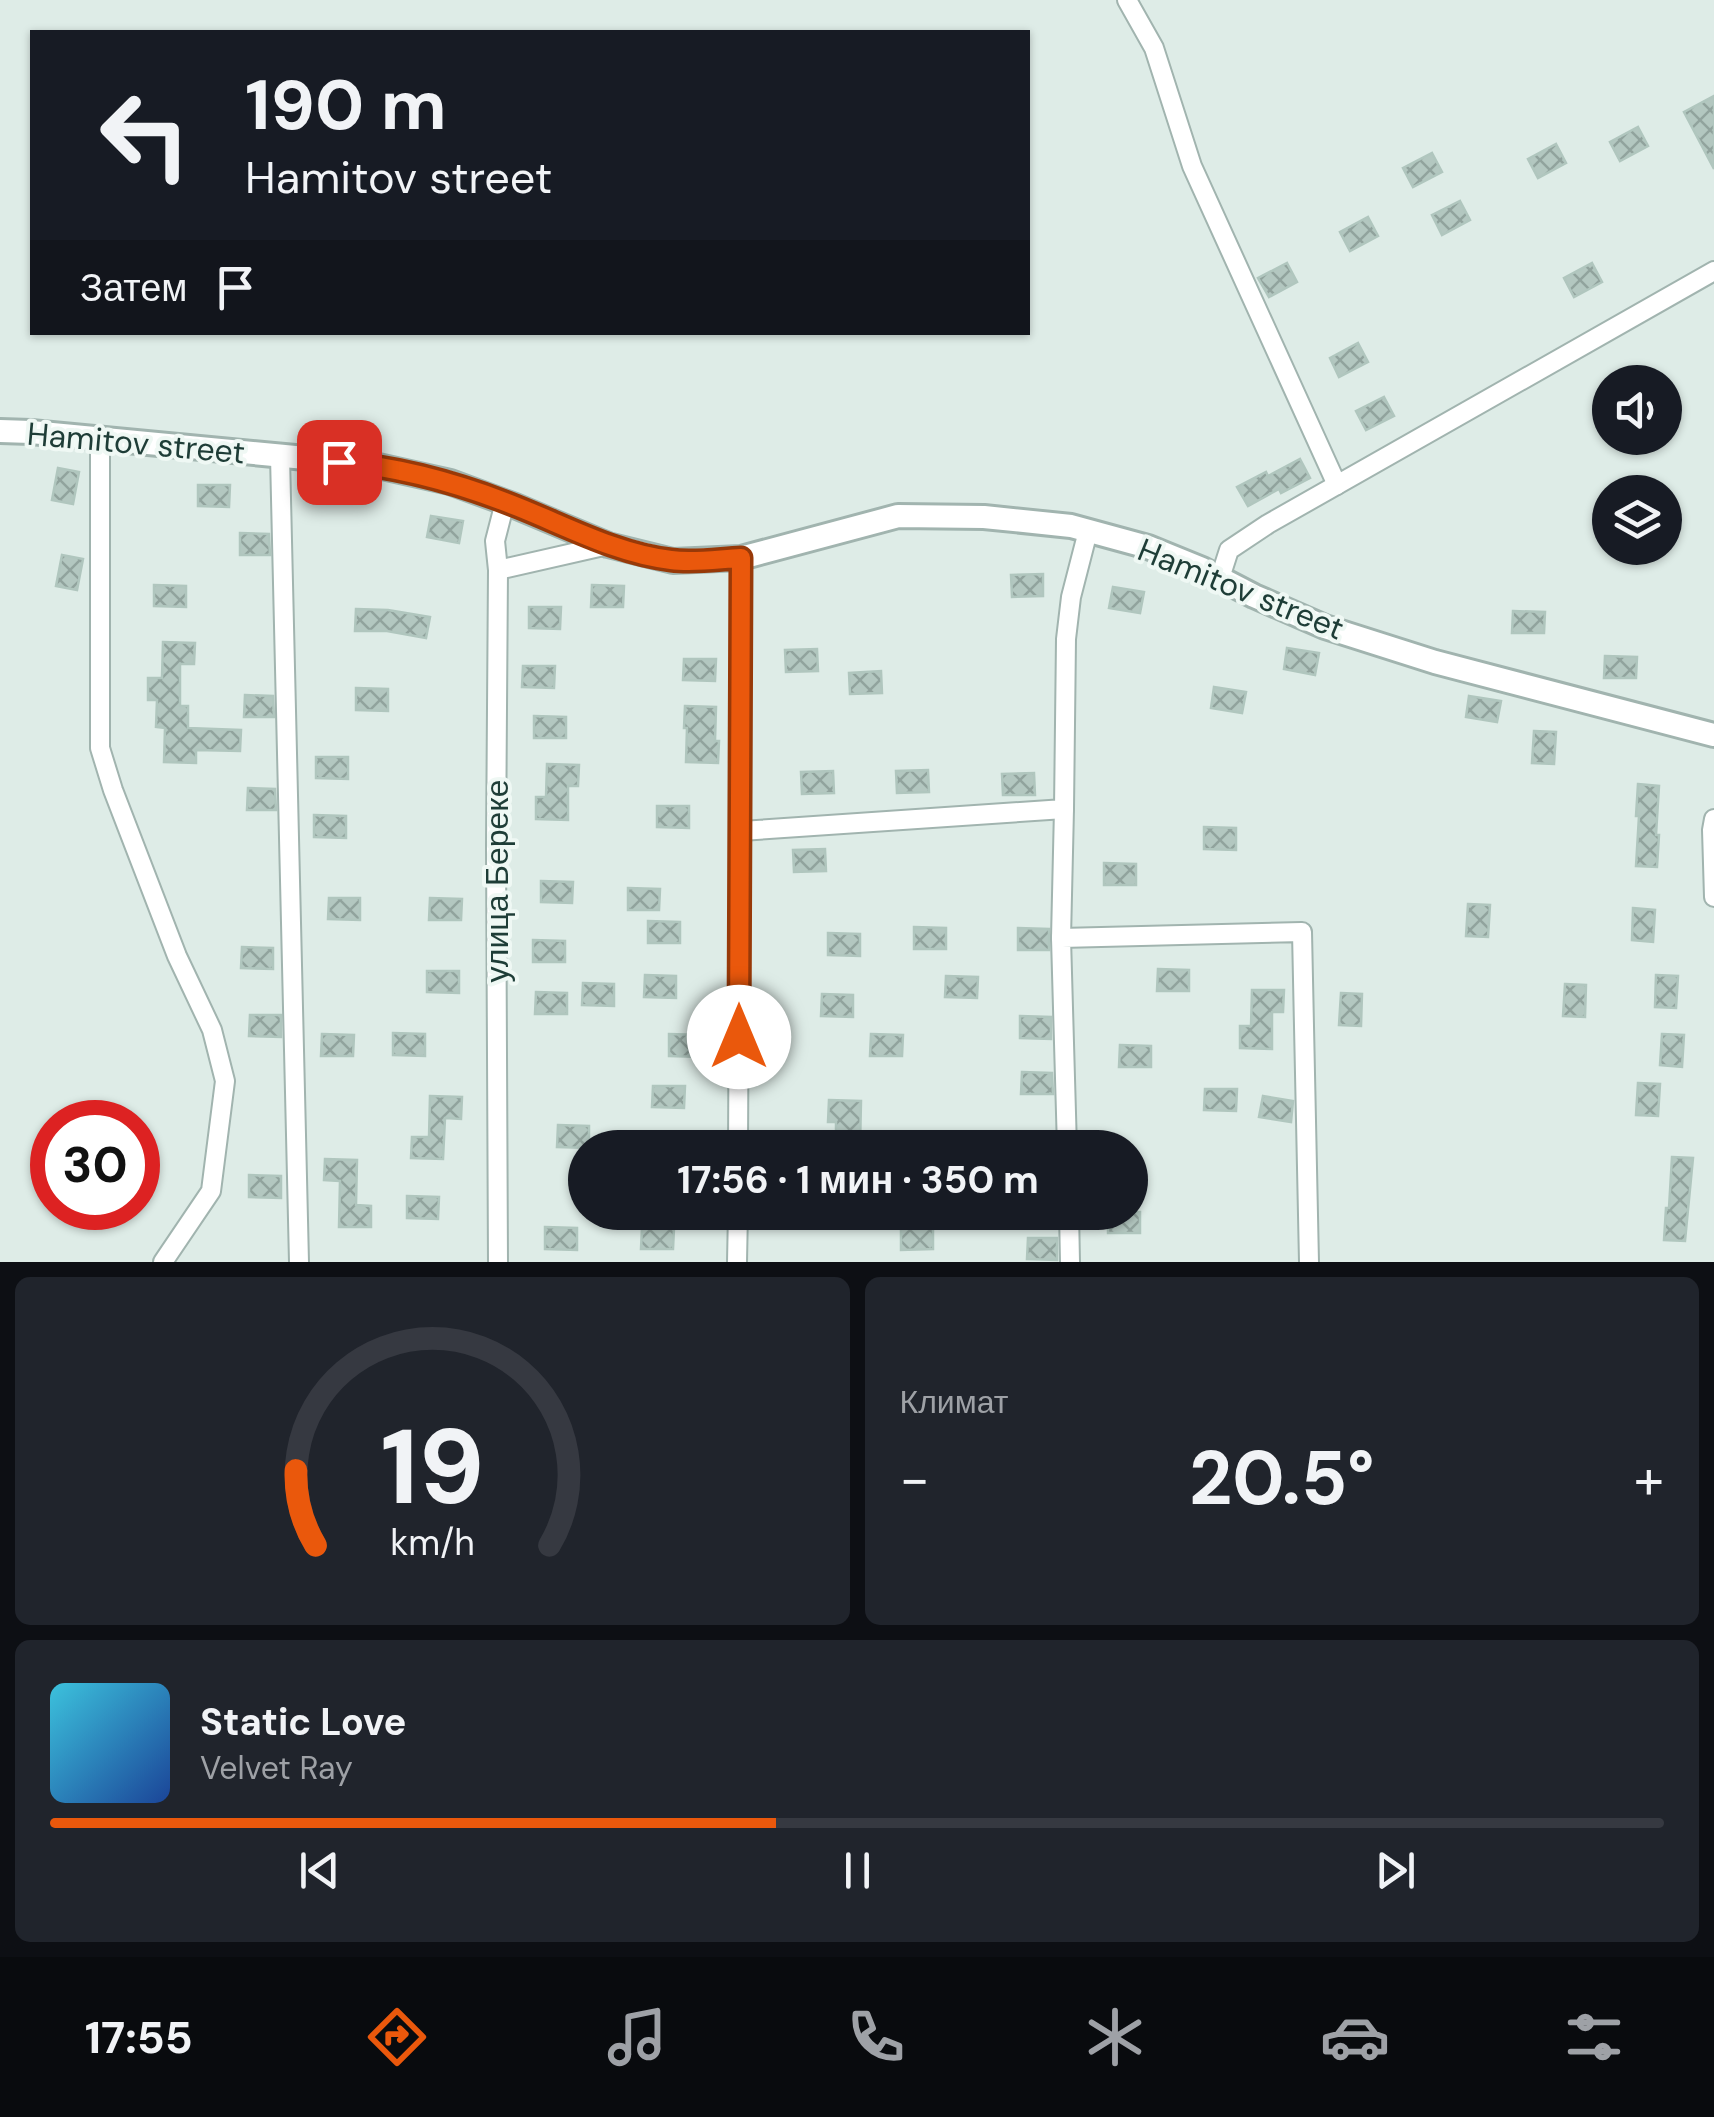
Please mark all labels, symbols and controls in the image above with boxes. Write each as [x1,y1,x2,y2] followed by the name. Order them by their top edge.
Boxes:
[245,60,447,151] text: 190 m
[80,70,210,200] icon: left
[245,148,552,207] text: Hamitov street
[208,260,263,315] icon: arrive
[80,263,188,313] text: Затем
[1592,365,1682,565] map controls
[1592,365,1682,455] button: sound
[25,413,247,473] street label: Hamitov street
[297,420,382,505] pin
[312,435,367,490] icon: arrive
[1592,475,1682,565] button: layers
[1132,529,1350,649] street label: Hamitov street
[476,779,518,983] street label: улица Береке
[687,985,791,1089] position arrow
[30,1100,160,1230] speed limit sign: 30
[677,1155,1039,1205] text: 17:56 · 1 мин · 350 m
[900,1381,1008,1423] text: Климат
[380,1400,484,1535] text: 19
[1189,1430,1375,1527] text: 20.5°
[900,1443,930,1515] text: −
[1634,1443,1664,1515] text: +
[390,1520,474,1566] text: km/h
[200,1697,406,1747] text: Static Love
[200,1747,353,1789] text: Velvet Ray
[292,1843,347,1898] icon: previous
[830,1843,885,1898] icon: pause
[1368,1843,1423,1898] icon: next
[362,2002,432,2072] icon: directions
[602,2002,672,2072] icon: music
[841,2002,911,2072] icon: phone
[1080,2002,1150,2072] icon: climate
[1320,2002,1390,2072] icon: car
[1559,2002,1629,2072] icon: filters
[85,2008,193,2067] text: 17:55

